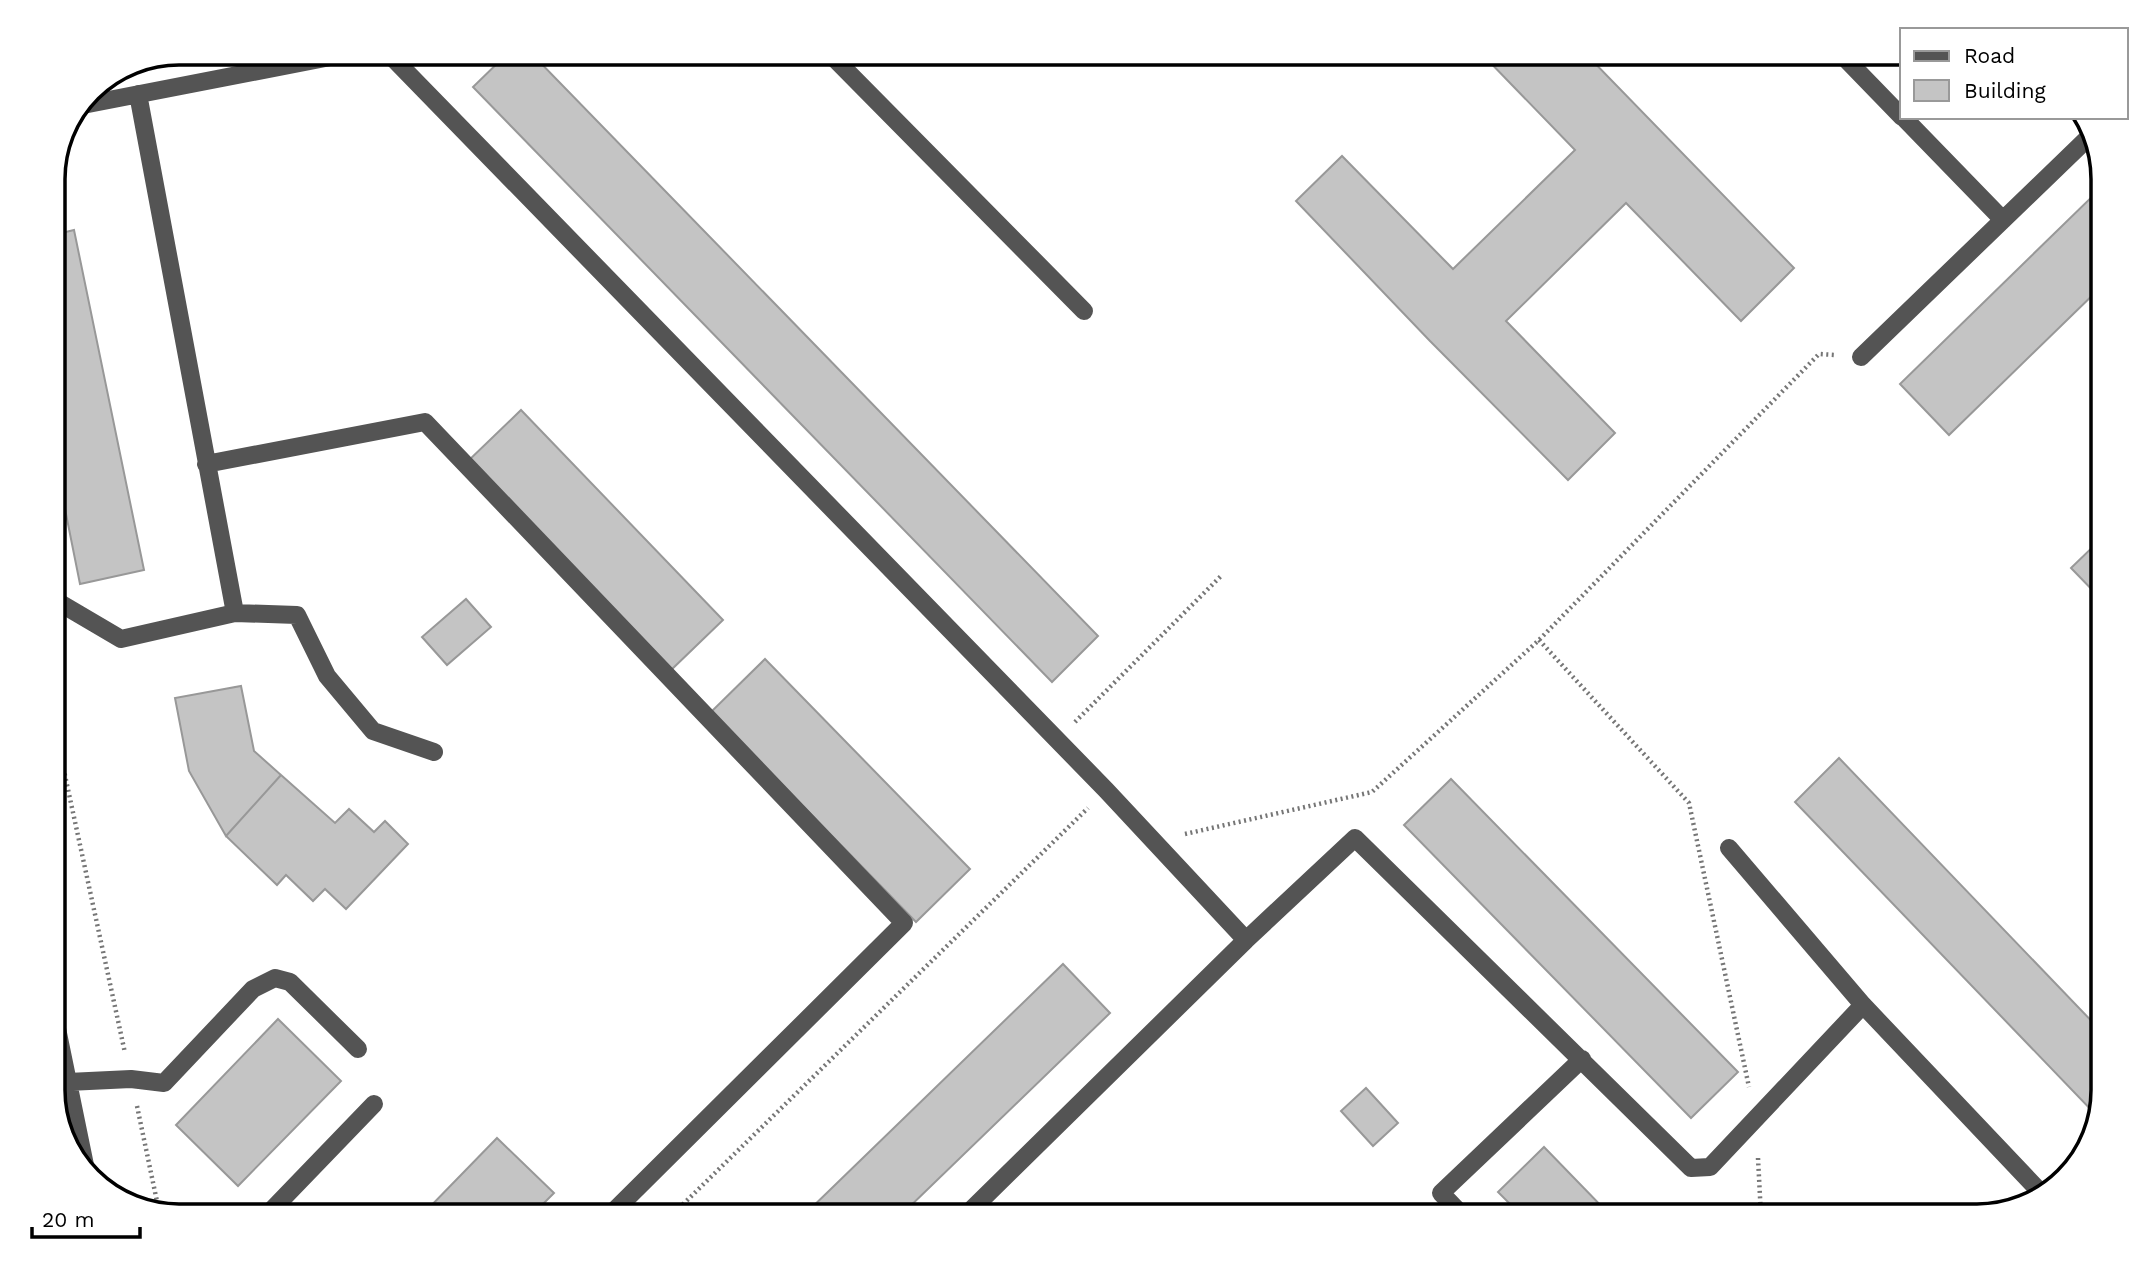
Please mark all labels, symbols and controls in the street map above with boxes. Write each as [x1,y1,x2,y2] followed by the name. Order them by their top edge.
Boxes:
[1900,28,2128,119] legend
[1964,43,2015,68] text: Road
[1964,78,2046,103] text: Building
[32,1196,140,1240] scale bar
[42,1207,94,1232] text: 20 m

